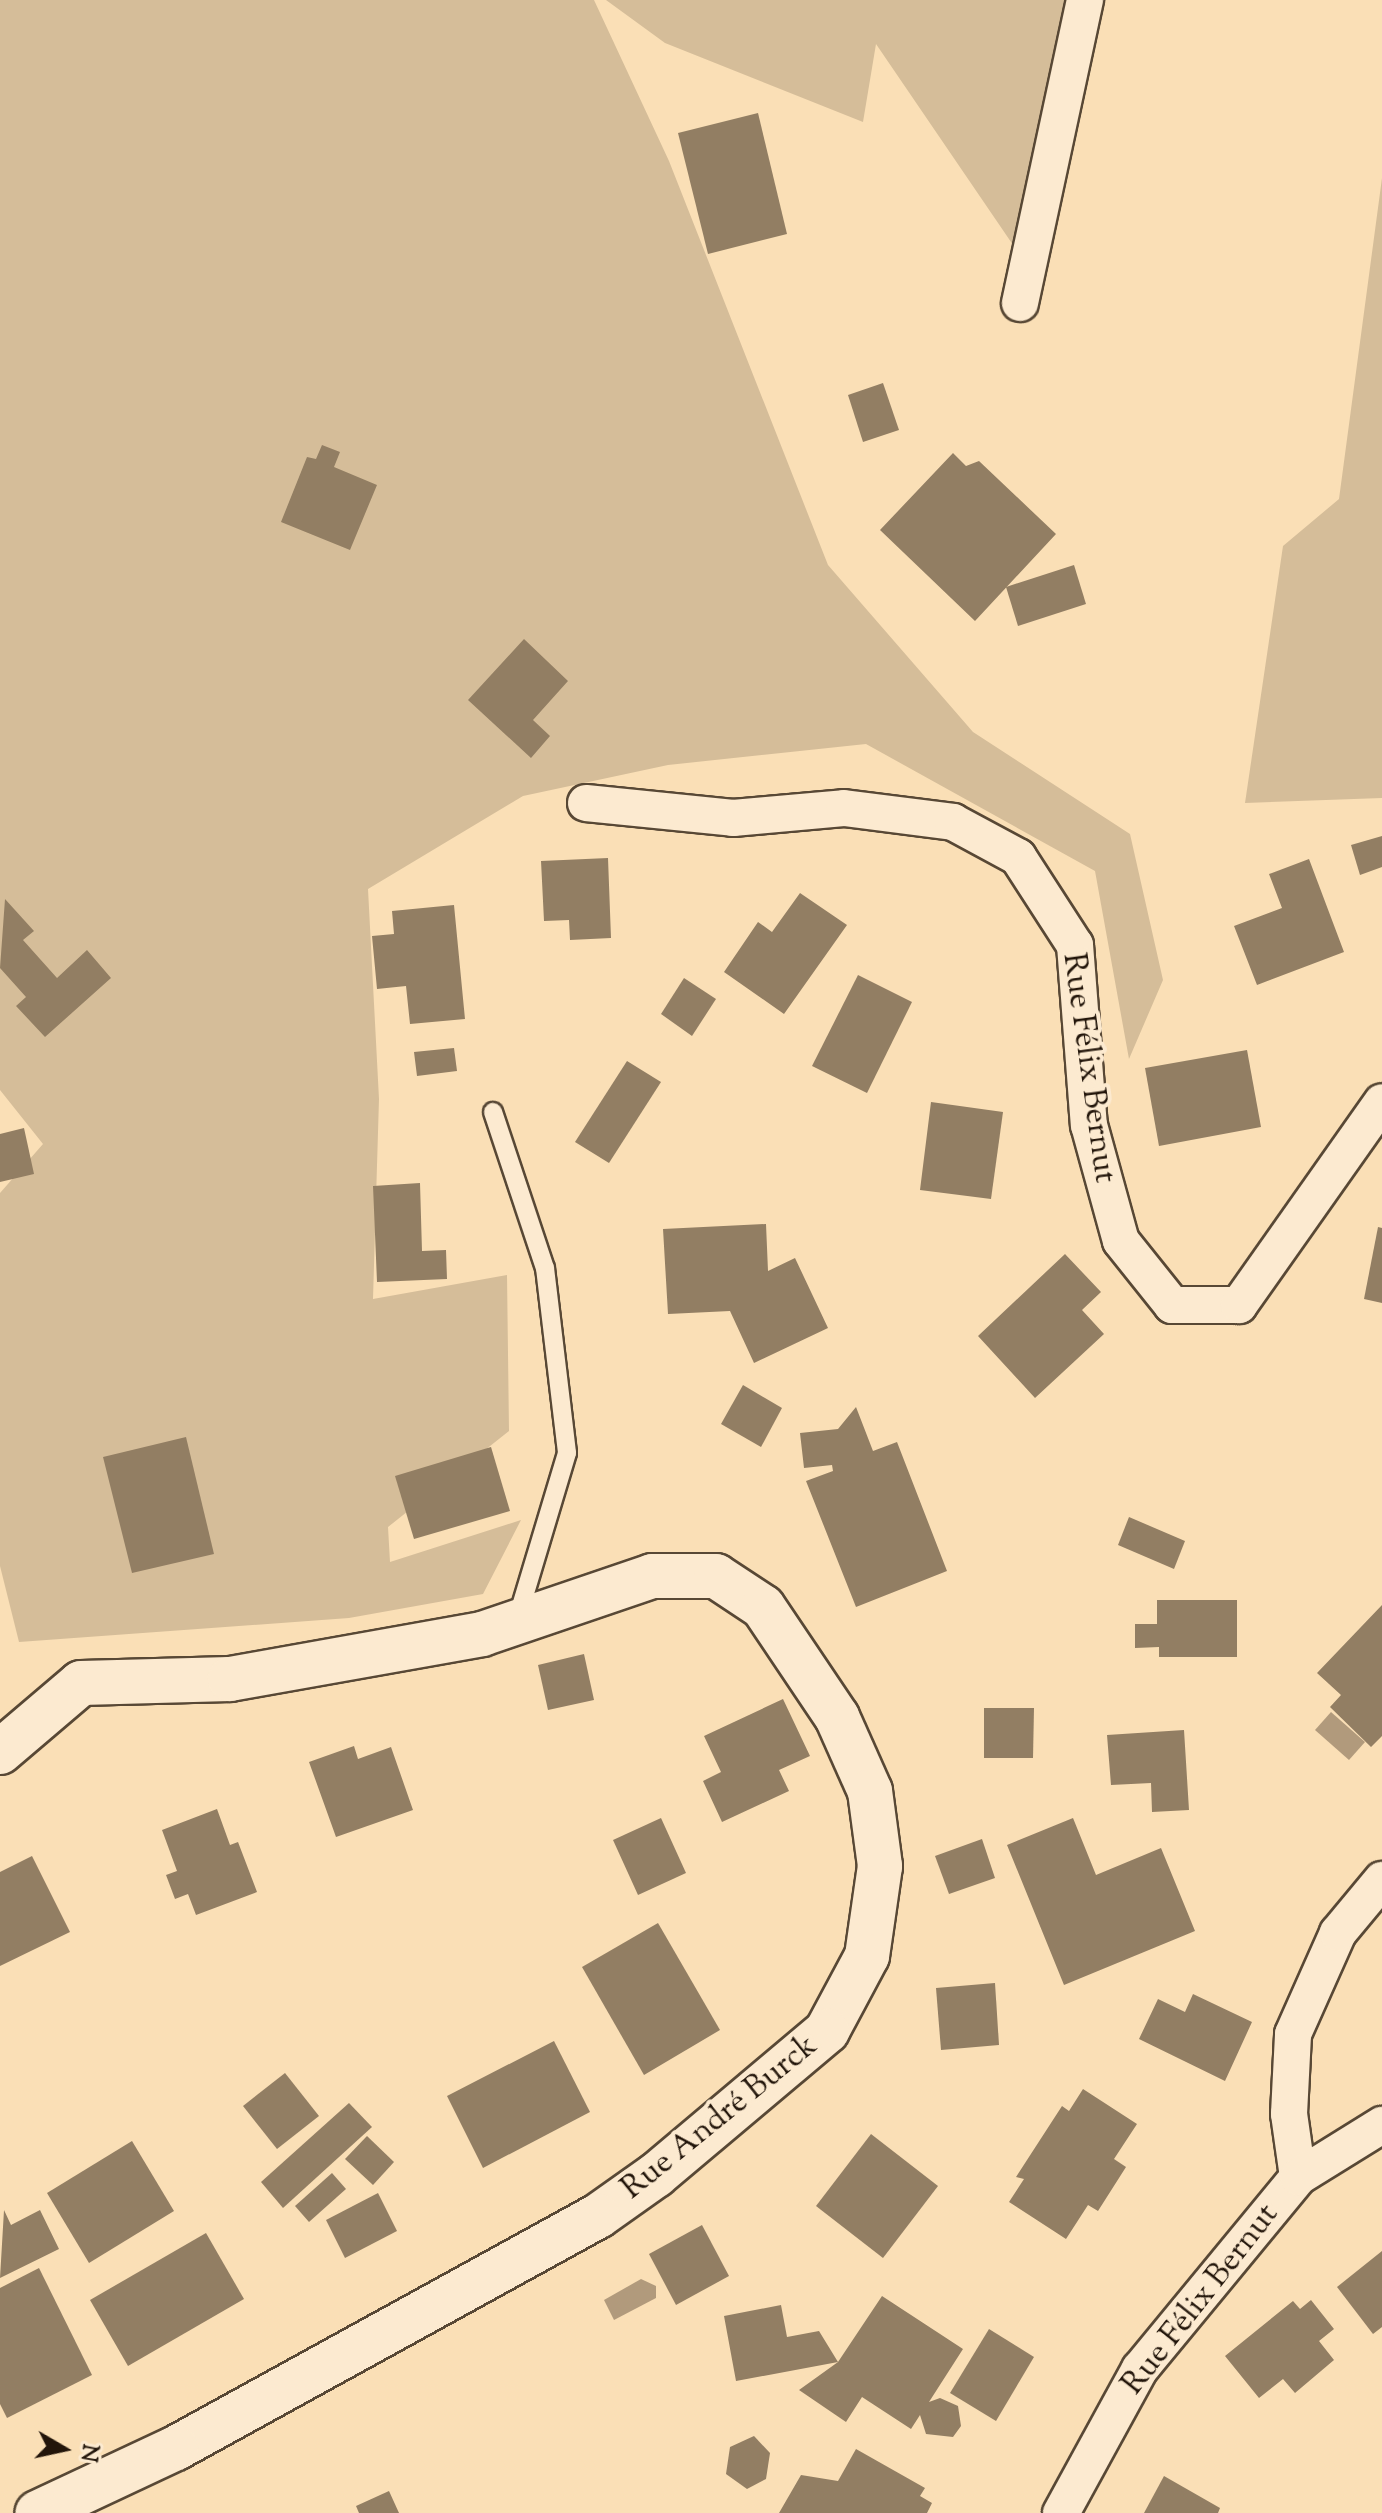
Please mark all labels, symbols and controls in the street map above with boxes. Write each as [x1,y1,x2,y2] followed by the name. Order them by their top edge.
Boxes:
[1053,951,1123,1185] street label: Rue Félix Bernut
[614,2027,826,2209] street label: Rue André Burck
[1115,2197,1287,2403] street label: Rue Félix Bernut
[24,2409,104,2489] north arrow
[71,2442,105,2464] text: N

